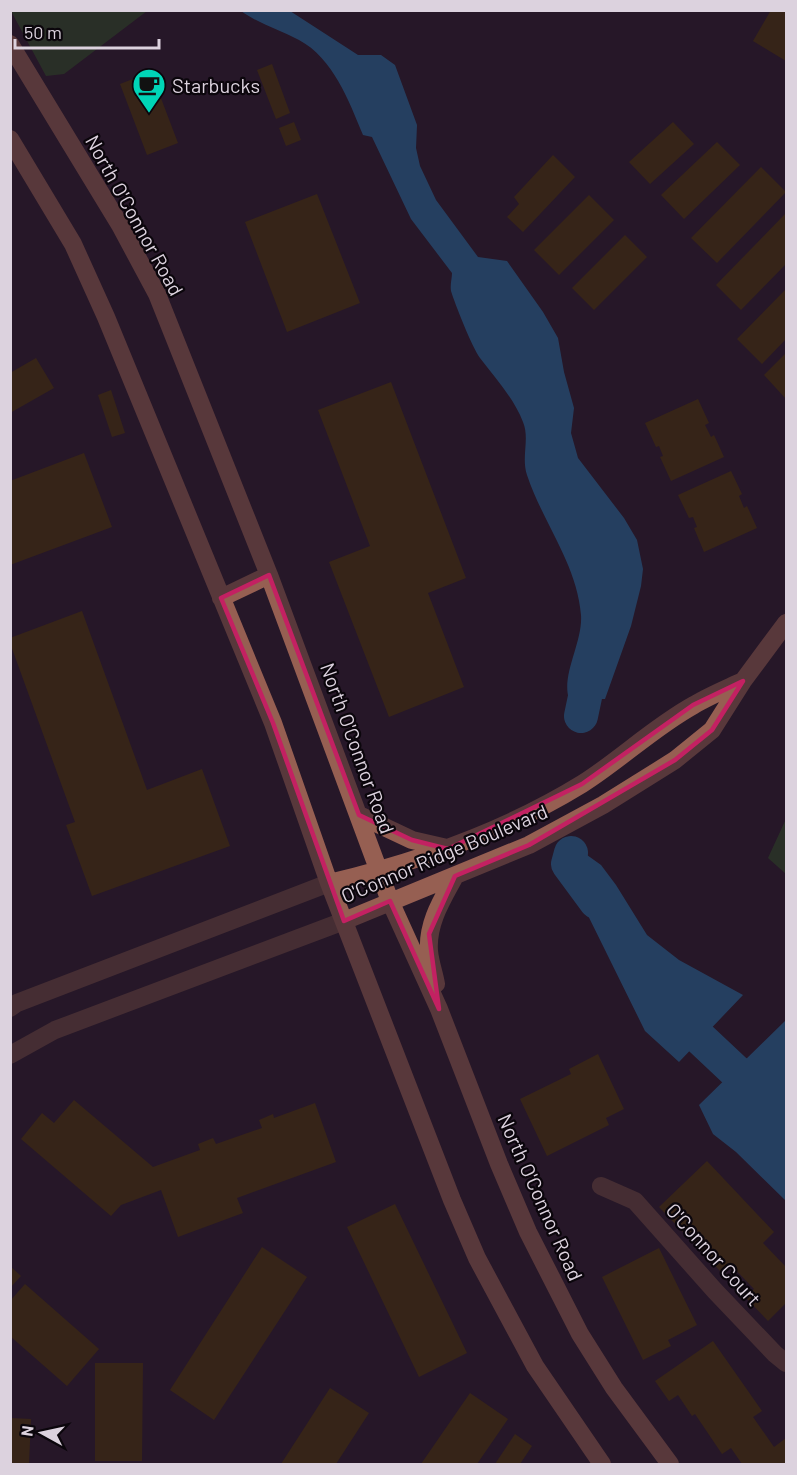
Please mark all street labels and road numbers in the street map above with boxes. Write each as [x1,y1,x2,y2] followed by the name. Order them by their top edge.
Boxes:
[81,130,189,300] street label: North O'Connor Road
[316,659,400,837] street label: North O'Connor Road
[337,799,551,907] street label: O'Connor Ridge Boulevard
[493,1110,589,1284] street label: North O'Connor Road
[661,1198,767,1310] street label: O'Connor Court

